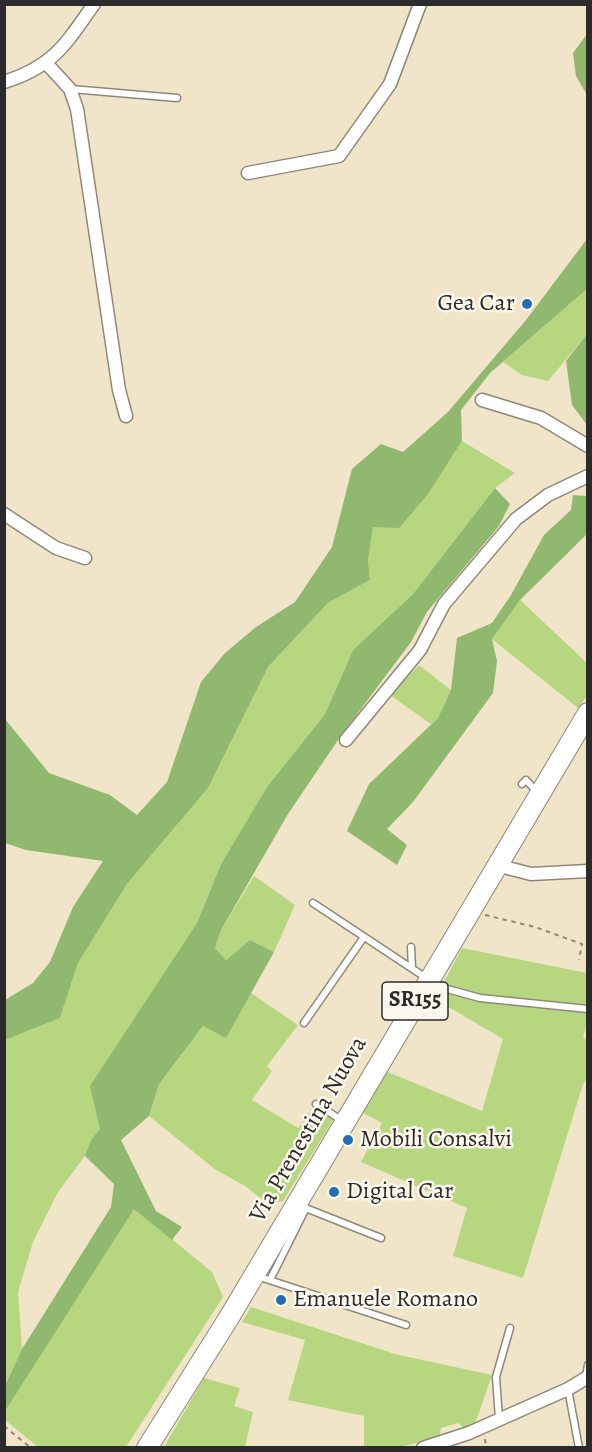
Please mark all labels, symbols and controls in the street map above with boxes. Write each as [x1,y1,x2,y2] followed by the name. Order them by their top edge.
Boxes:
[437,290,515,318] place label: Gea Car
[520,297,534,311] marker: Gea Car
[382,982,448,1020] road number: SR155
[244,1032,374,1228] street label: Via Prenestina Nuova
[360,1126,512,1154] place label: Mobili Consalvi
[341,1133,355,1147] marker: Mobili Consalvi
[346,1178,454,1206] place label: Digital Car
[327,1185,341,1199] marker: Digital Car
[293,1286,478,1314] place label: Emanuele Romano
[274,1293,288,1307] marker: Emanuele Romano

